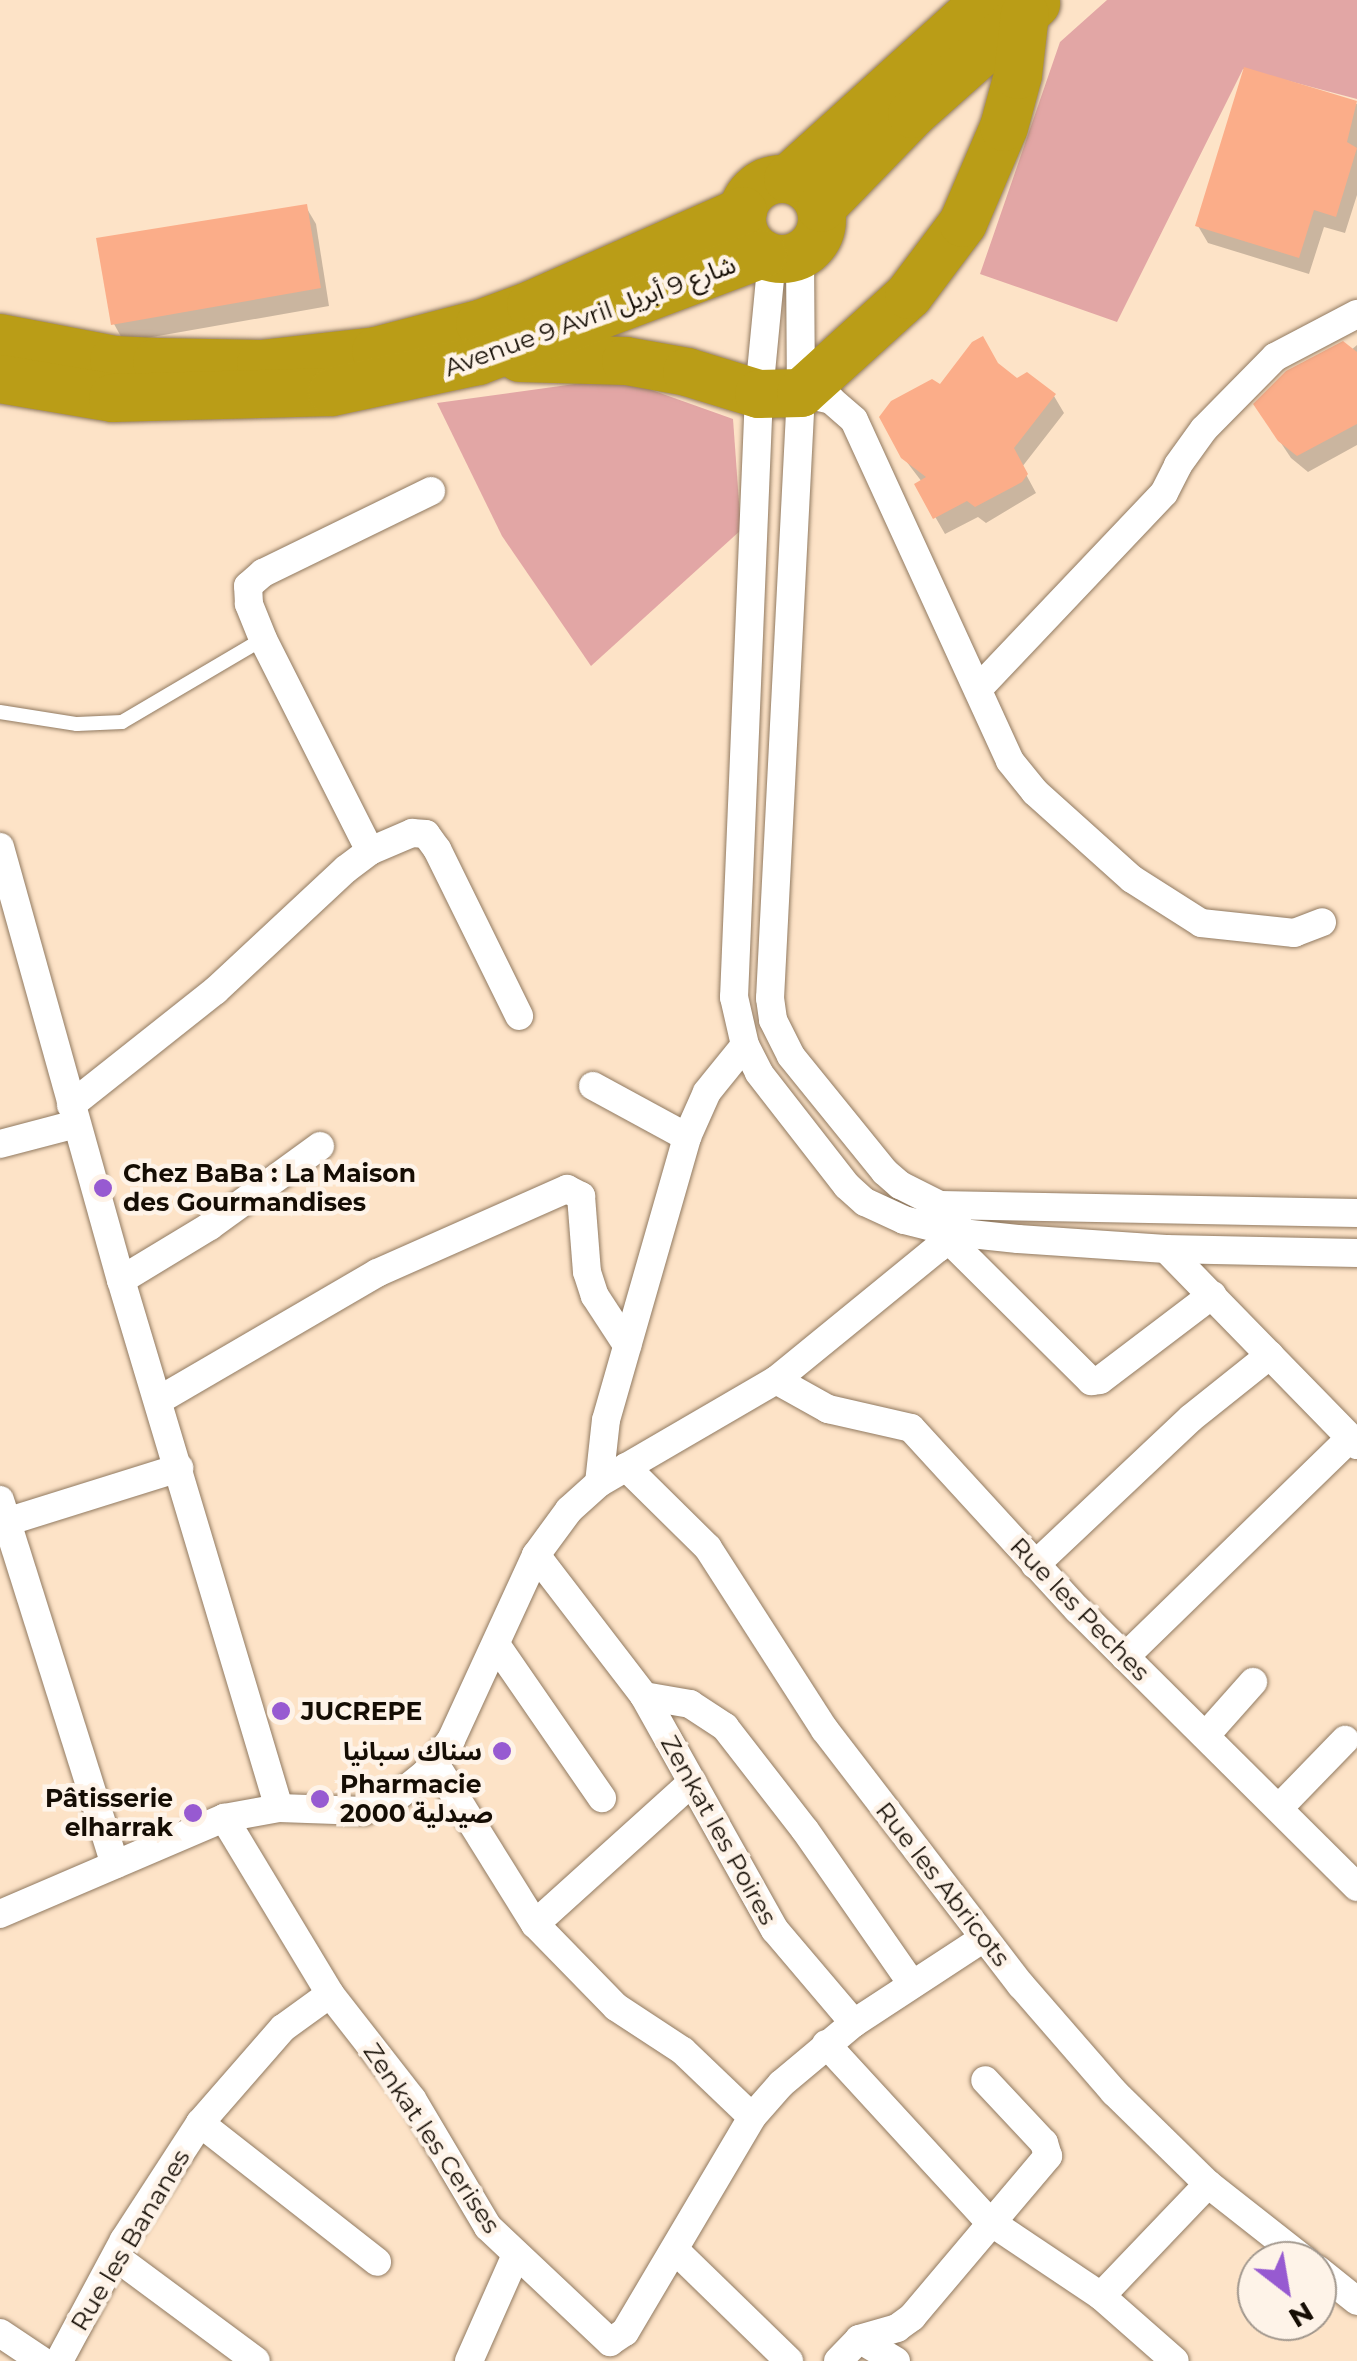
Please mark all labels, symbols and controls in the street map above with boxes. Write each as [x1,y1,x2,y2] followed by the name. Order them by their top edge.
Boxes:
[440,249,740,383] street label: Avenue 9 Avril شارع 9 أبريل
[123,1159,416,1218] place label: Chez BaBa : La Maison des Gourmandises
[92,1177,114,1199] marker: Chez BaBa : La Maison des Gourmandises
[1004,1531,1156,1687] street label: Rue les Peches
[301,1696,422,1726] place label: JUCREPE
[270,1700,292,1722] marker: JUCREPE
[655,1730,783,1930] street label: Zenkat les Poires
[343,1736,482,1766] place label: سناك سبانيا
[491,1740,513,1762] marker: سناك سبانيا
[340,1770,493,1829] place label: Pharmacie 2000 صيدلية
[45,1784,173,1843] place label: Pâtisserie elharrak
[309,1788,331,1810] marker: Pharmacie 2000 صيدلية
[869,1796,1017,1972] street label: Rue les Abricots
[182,1802,204,1824] marker: Pâtisserie elharrak
[357,2037,507,2239] street label: Zenkat les Cerises
[64,2144,196,2336] street label: Rue les Bananes
[1237,2241,1337,2341] north arrow
[1283,2295,1320,2335] text: N

